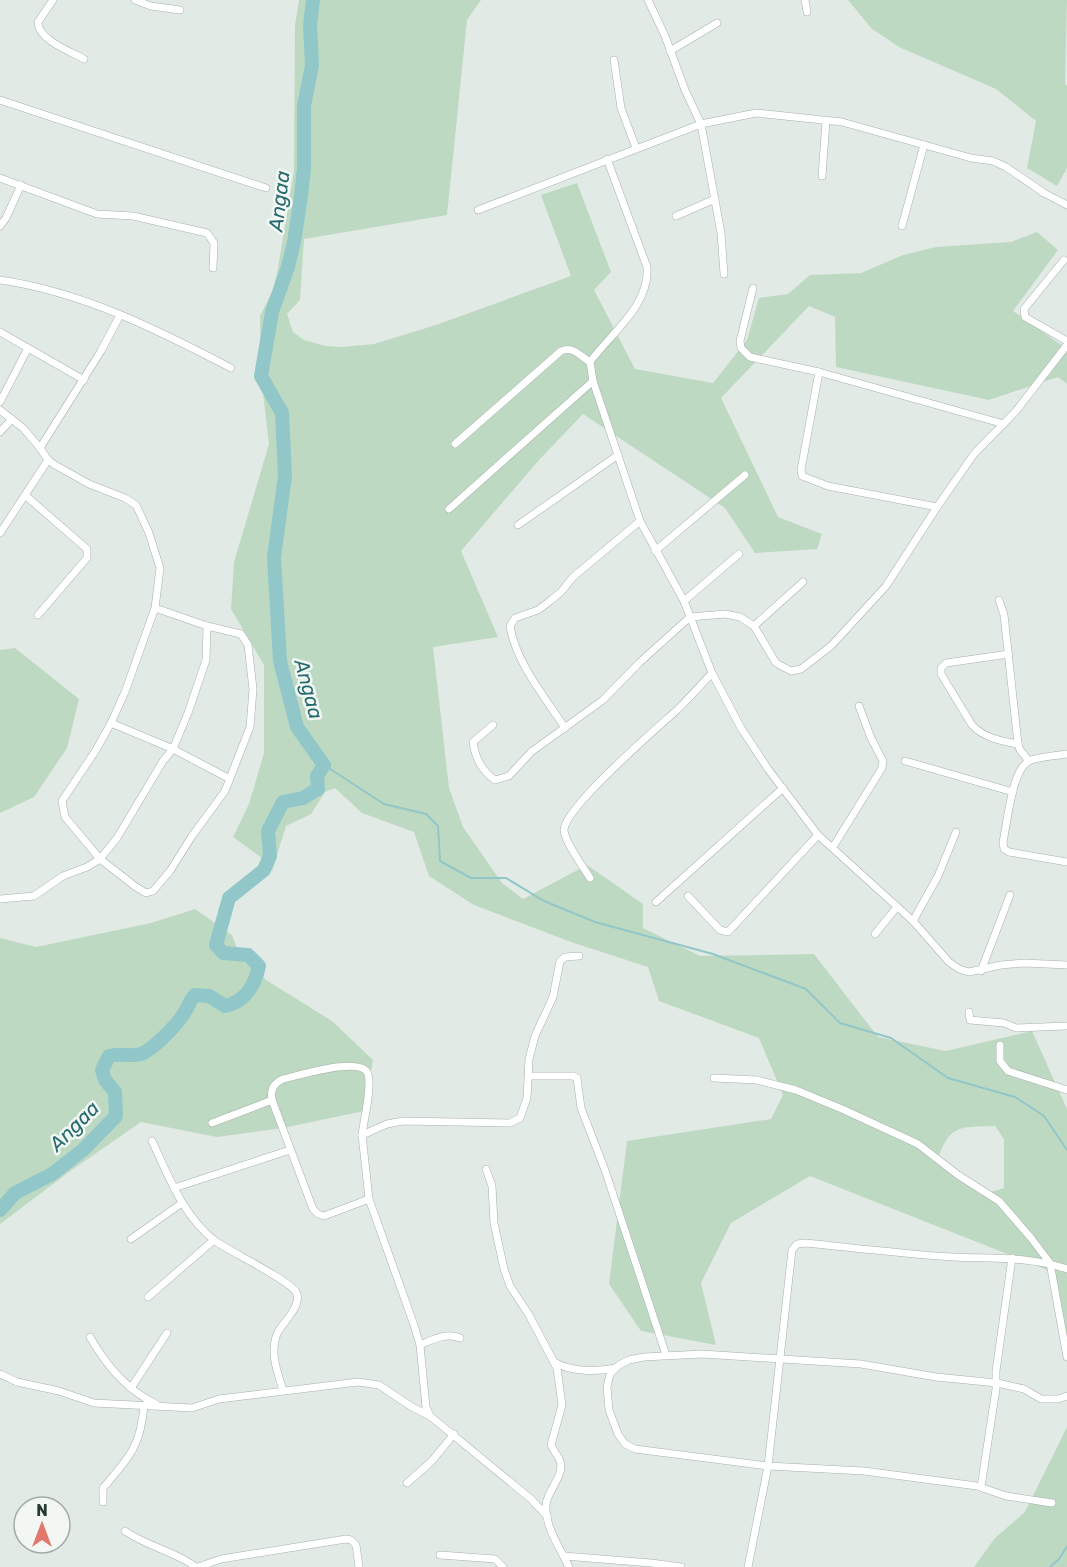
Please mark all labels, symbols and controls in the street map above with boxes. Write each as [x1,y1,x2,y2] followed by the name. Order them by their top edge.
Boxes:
[263,169,295,234] water label: Angaa
[289,656,329,722] water label: Angaa
[43,1096,104,1157] water label: Angaa
[12,1495,72,1555] north arrow
[36,1501,48,1520] text: N

